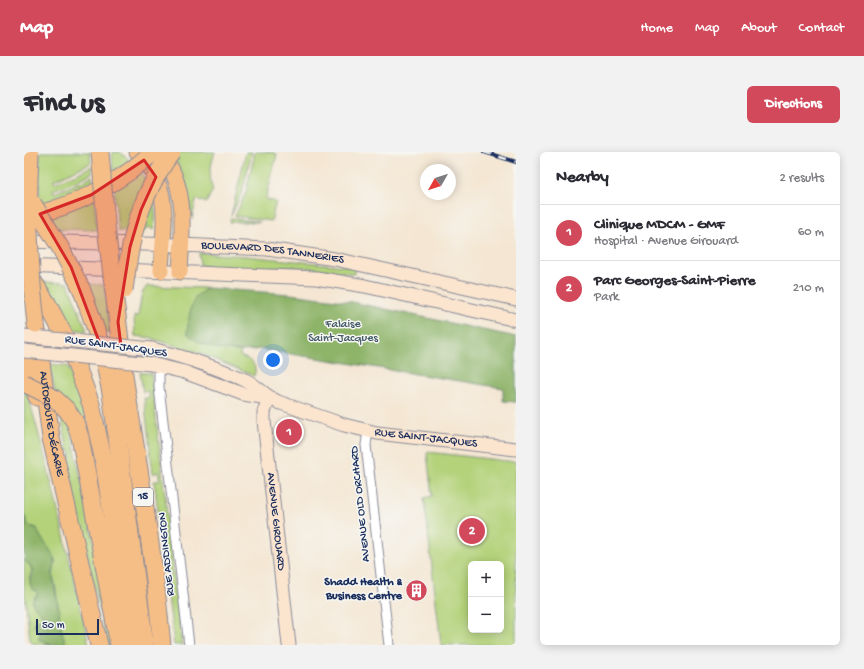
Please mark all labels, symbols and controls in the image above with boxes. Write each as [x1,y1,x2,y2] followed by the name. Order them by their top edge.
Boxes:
[20,17,53,40] text: Map
[641,20,673,37] text: Home
[695,20,719,37] text: Map
[741,20,777,37] text: About
[799,20,844,37] text: Contact
[747,86,840,123] button: Directions
[24,88,104,121] text: Find us
[420,164,456,200] north arrow
[556,168,609,188] text: Nearby
[779,171,824,186] text: 2 results
[594,216,724,234] text: Clinique MDCM - GMF
[566,225,572,240] text: 1
[798,225,824,240] text: 60 m
[594,234,738,249] text: Hospital · Avenue Girouard
[200,239,346,268] street label: BOULEVARD DES TANNERIES
[594,272,756,290] text: Parc Georges-Saint-Pierre
[566,281,572,296] text: 2
[793,281,824,296] text: 210 m
[594,290,619,305] text: Park
[308,318,378,346] park label: Falaise Saint-Jacques
[64,333,169,361] street label: RUE SAINT-JACQUES
[263,350,283,370] your location
[35,370,67,479] street label: AUTOROUTE DÉCARIE
[276,417,302,447] pin: 1
[374,426,478,452] street label: RUE SAINT-JACQUES
[348,445,374,563] street label: AVENUE OLD ORCHARD
[263,472,288,571] street label: AVENUE GIROUARD
[133,488,153,506] road number: 15
[156,511,178,597] street label: RUE ADDINGTON
[459,516,485,546] pin: 2
[468,561,504,633] map controls
[468,561,504,597] button: +
[324,576,403,604] place label: Shadd Health & Business Centre
[404,577,430,603] building icon: Shadd Health & Business Centre
[468,597,504,633] button: −
[36,617,99,636] scale bar
[42,620,64,632] text: 50 m

